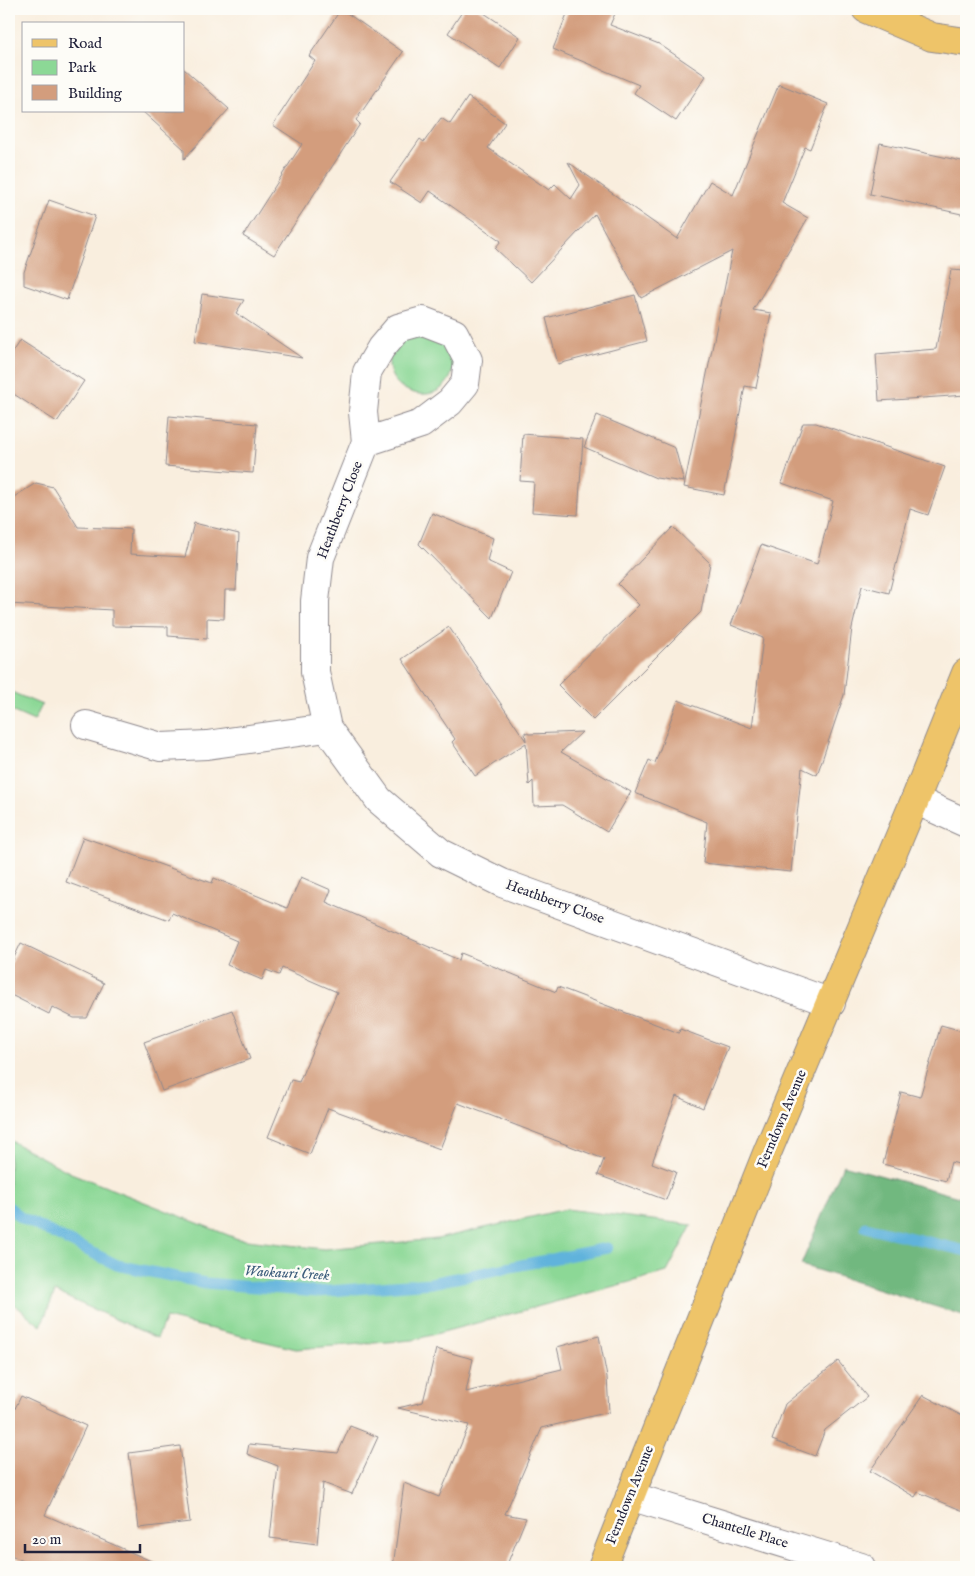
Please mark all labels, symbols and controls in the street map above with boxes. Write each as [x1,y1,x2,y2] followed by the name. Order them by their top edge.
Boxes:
[22,22,185,112] legend
[68,34,103,53] text: Road
[68,58,98,77] text: Park
[68,84,123,103] text: Building
[313,458,367,561] street label: Heathberry Close
[503,876,607,928] street label: Heathberry Close
[753,1067,811,1171] street label: Ferndown Avenue
[244,1261,330,1285] water label: Waokauri Creek
[602,1442,658,1547] street label: Ferndown Avenue
[699,1509,791,1553] street label: Chantelle Place
[25,1521,140,1553] scale bar
[32,1530,62,1549] text: 20 m

